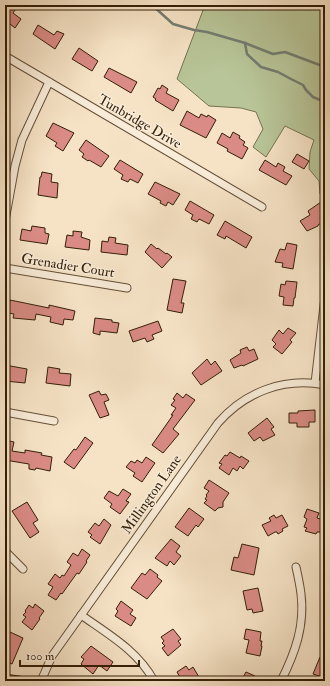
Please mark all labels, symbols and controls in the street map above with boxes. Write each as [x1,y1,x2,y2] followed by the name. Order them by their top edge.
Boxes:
[95,91,185,152] street label: Tunbridge Drive
[20,250,116,281] street label: Grenadier Court
[118,451,185,537] street label: Millington Lane
[20,642,139,668] scale bar
[26,649,55,664] text: 100 m

